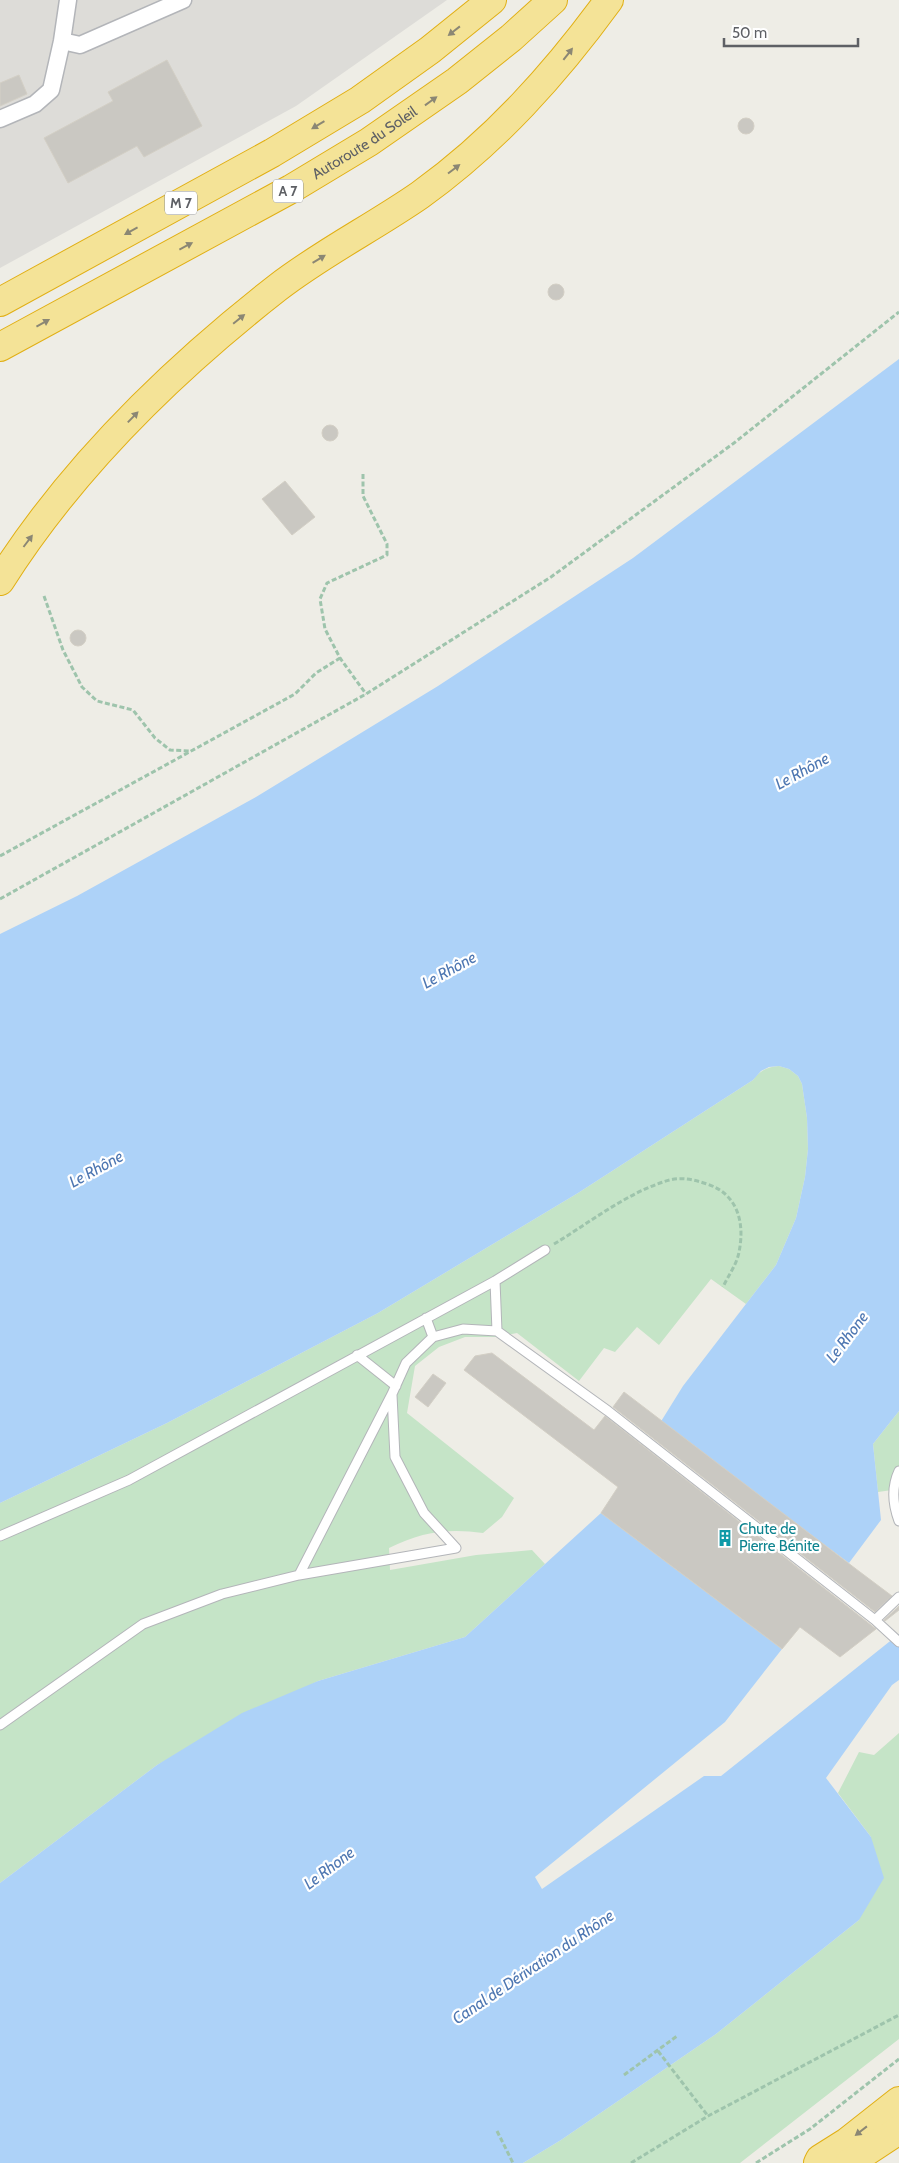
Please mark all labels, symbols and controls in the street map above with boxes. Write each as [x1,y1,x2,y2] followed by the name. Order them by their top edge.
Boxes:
[724,15,858,47] scale bar
[732,24,767,42] text: 50 m
[448,25,461,36] one-way arrow
[563,48,574,61] one-way arrow
[424,96,437,106] one-way arrow
[309,102,421,183] street label: Autoroute du Soleil
[311,121,324,130] one-way arrow
[447,164,461,174] one-way arrow
[273,180,303,202] road number: A 7
[165,192,197,214] road number: M 7
[124,226,137,235] one-way arrow
[178,242,193,250] one-way arrow
[312,255,325,264] one-way arrow
[232,314,245,325] one-way arrow
[36,319,50,328] one-way arrow
[127,411,139,423] one-way arrow
[22,535,33,548] one-way arrow
[772,748,832,794] water label: Le Rhône
[419,947,479,993] water label: Le Rhône
[66,1146,126,1192] water label: Le Rhône
[822,1308,872,1366] water label: Le Rhone
[739,1520,820,1555] place label: Chute de Pierre Bénite
[715,1528,735,1548] building icon: Chute de Pierre Bénite
[300,1843,358,1893] water label: Le Rhone
[449,1906,617,2028] water label: Canal de Dérivation du Rhône
[855,2126,868,2137] one-way arrow

